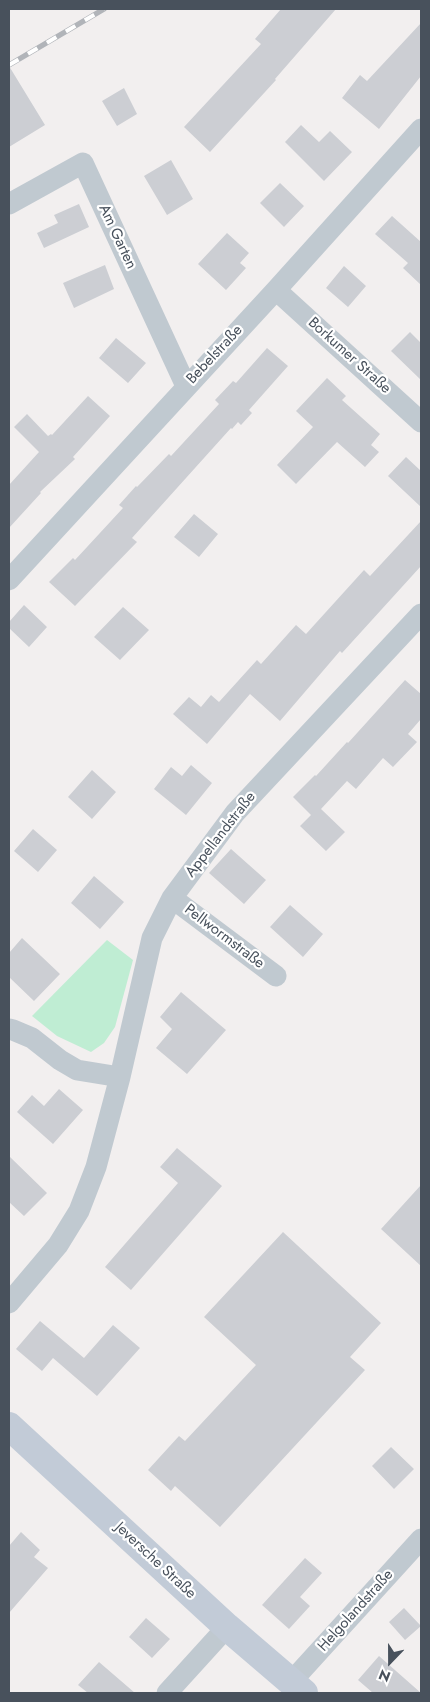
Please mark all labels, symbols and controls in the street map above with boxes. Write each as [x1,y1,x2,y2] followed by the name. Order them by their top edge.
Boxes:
[94,202,140,272] street label: Am Garten
[304,314,394,398] street label: Borkumer Straße
[183,322,247,388] street label: Bebelstraße
[182,789,260,881] street label: Appellandstraße
[180,901,268,973] street label: Pellwormstraße
[111,1519,199,1603] street label: Jeversche Straße
[315,1566,397,1656] street label: Helgolandstraße
[365,1637,415,1687] north arrow
[375,1665,393,1687] text: N

